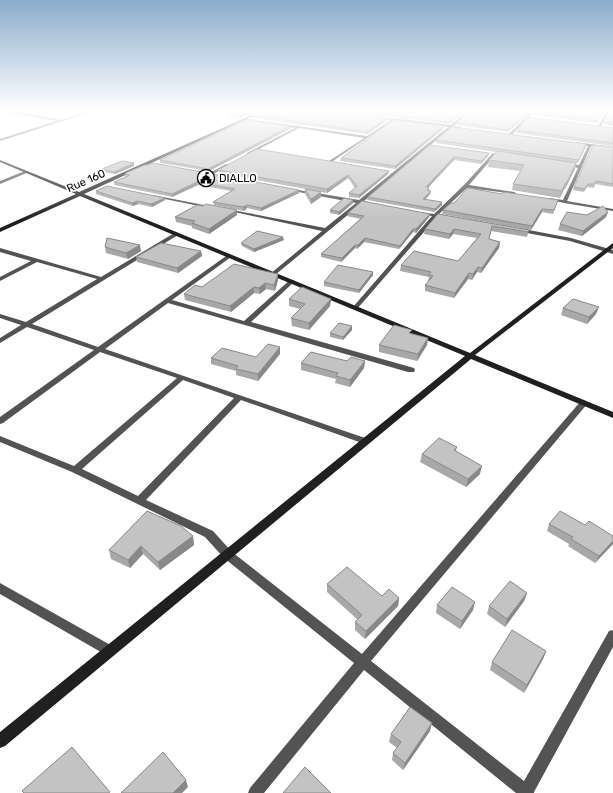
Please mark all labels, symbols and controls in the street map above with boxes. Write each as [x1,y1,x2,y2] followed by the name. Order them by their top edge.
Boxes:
[65,167,107,195] street label: Rue 160
[196,168,216,188] public building icon: DIALLO
[219,172,257,185] place label: DIALLO

